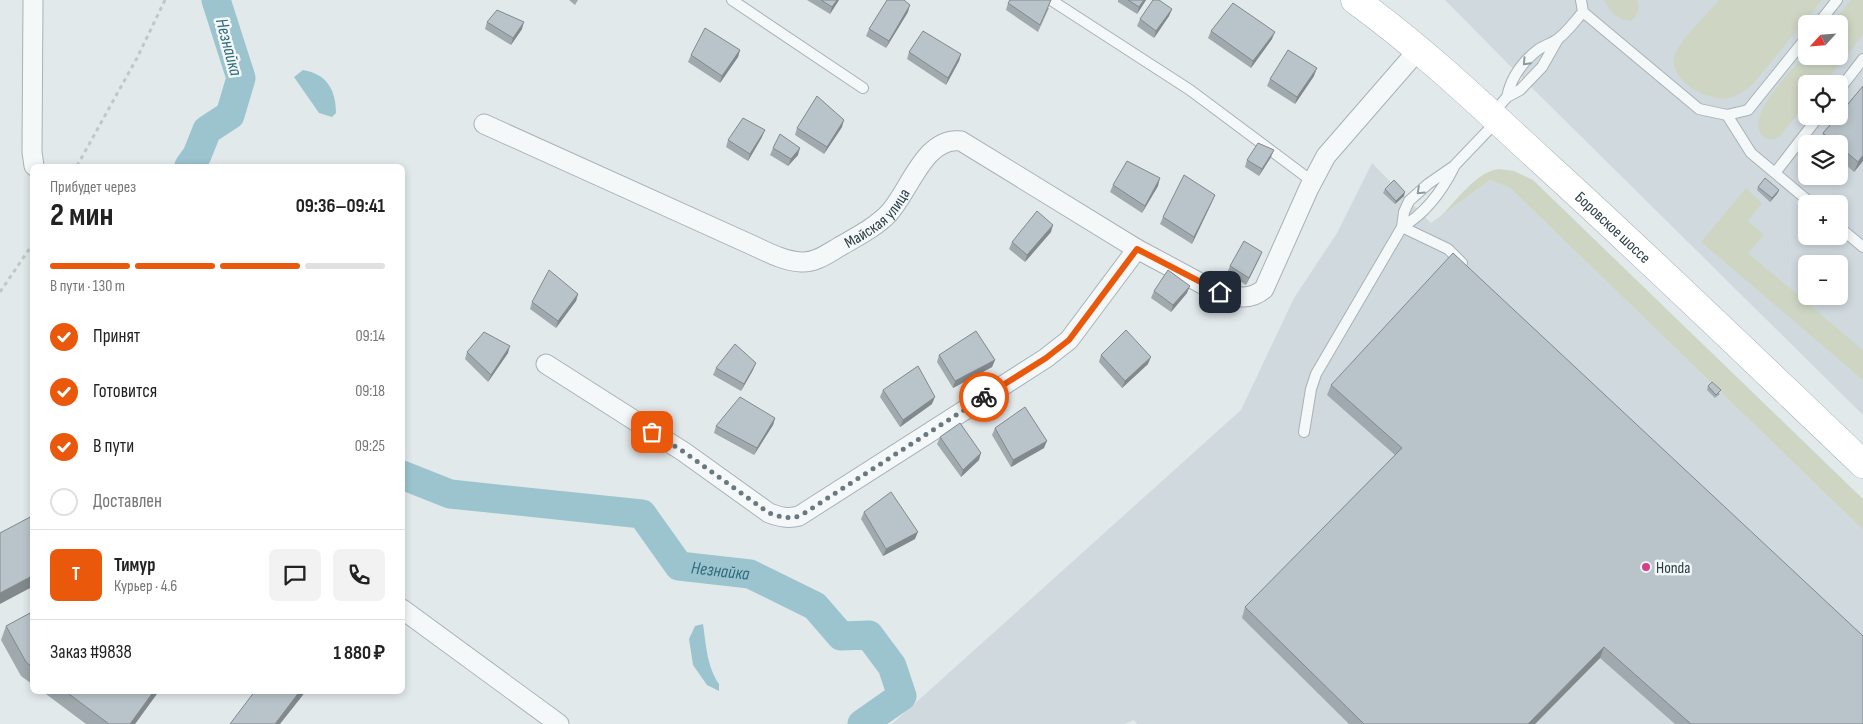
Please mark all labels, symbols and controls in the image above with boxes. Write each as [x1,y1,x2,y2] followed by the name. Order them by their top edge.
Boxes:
[1798,15,1848,65] north arrow
[1798,15,1848,305] map controls
[211,16,246,79] water label: Незнайка
[1523,56,1532,65] one-way arrow
[1798,75,1848,125] button: locate
[1798,135,1848,185] button: layers
[50,178,136,197] text: Прибудет через
[1417,185,1426,194] one-way arrow
[841,186,914,253] street label: Майская улица
[1571,188,1654,268] street label: Боровское шоссе
[296,195,385,218] text: 09:36–09:41
[1798,195,1848,245] button: +
[50,196,114,235] text: 2 мин
[1798,255,1848,305] button: −
[1199,271,1241,313] pin
[50,277,125,296] text: В пути · 130 m
[1206,278,1234,306] icon: home
[50,323,78,351] icon: check
[93,325,140,348] text: Принят
[355,327,385,346] text: 09:14
[959,372,1009,422] courier
[50,378,78,406] icon: check
[93,380,157,403] text: Готовится
[355,382,385,401] text: 09:18
[970,383,998,411] icon: bike
[631,411,673,453] pin
[638,418,666,446] icon: bag
[50,433,78,461] icon: check
[93,435,134,458] text: В пути
[355,437,385,456] text: 09:25
[93,490,162,513] text: Доставлен
[269,549,321,601] button: chat
[333,549,385,601] button: phone
[114,554,155,577] text: Тимур
[690,557,751,585] water label: Незнайка
[1656,559,1690,578] place label: Honda
[1640,561,1652,573] marker: Honda
[72,563,80,586] text: Т
[114,577,177,596] text: Курьер · 4.6
[50,641,132,664] text: Заказ #9838
[334,642,385,665] text: 1 880 ₽

